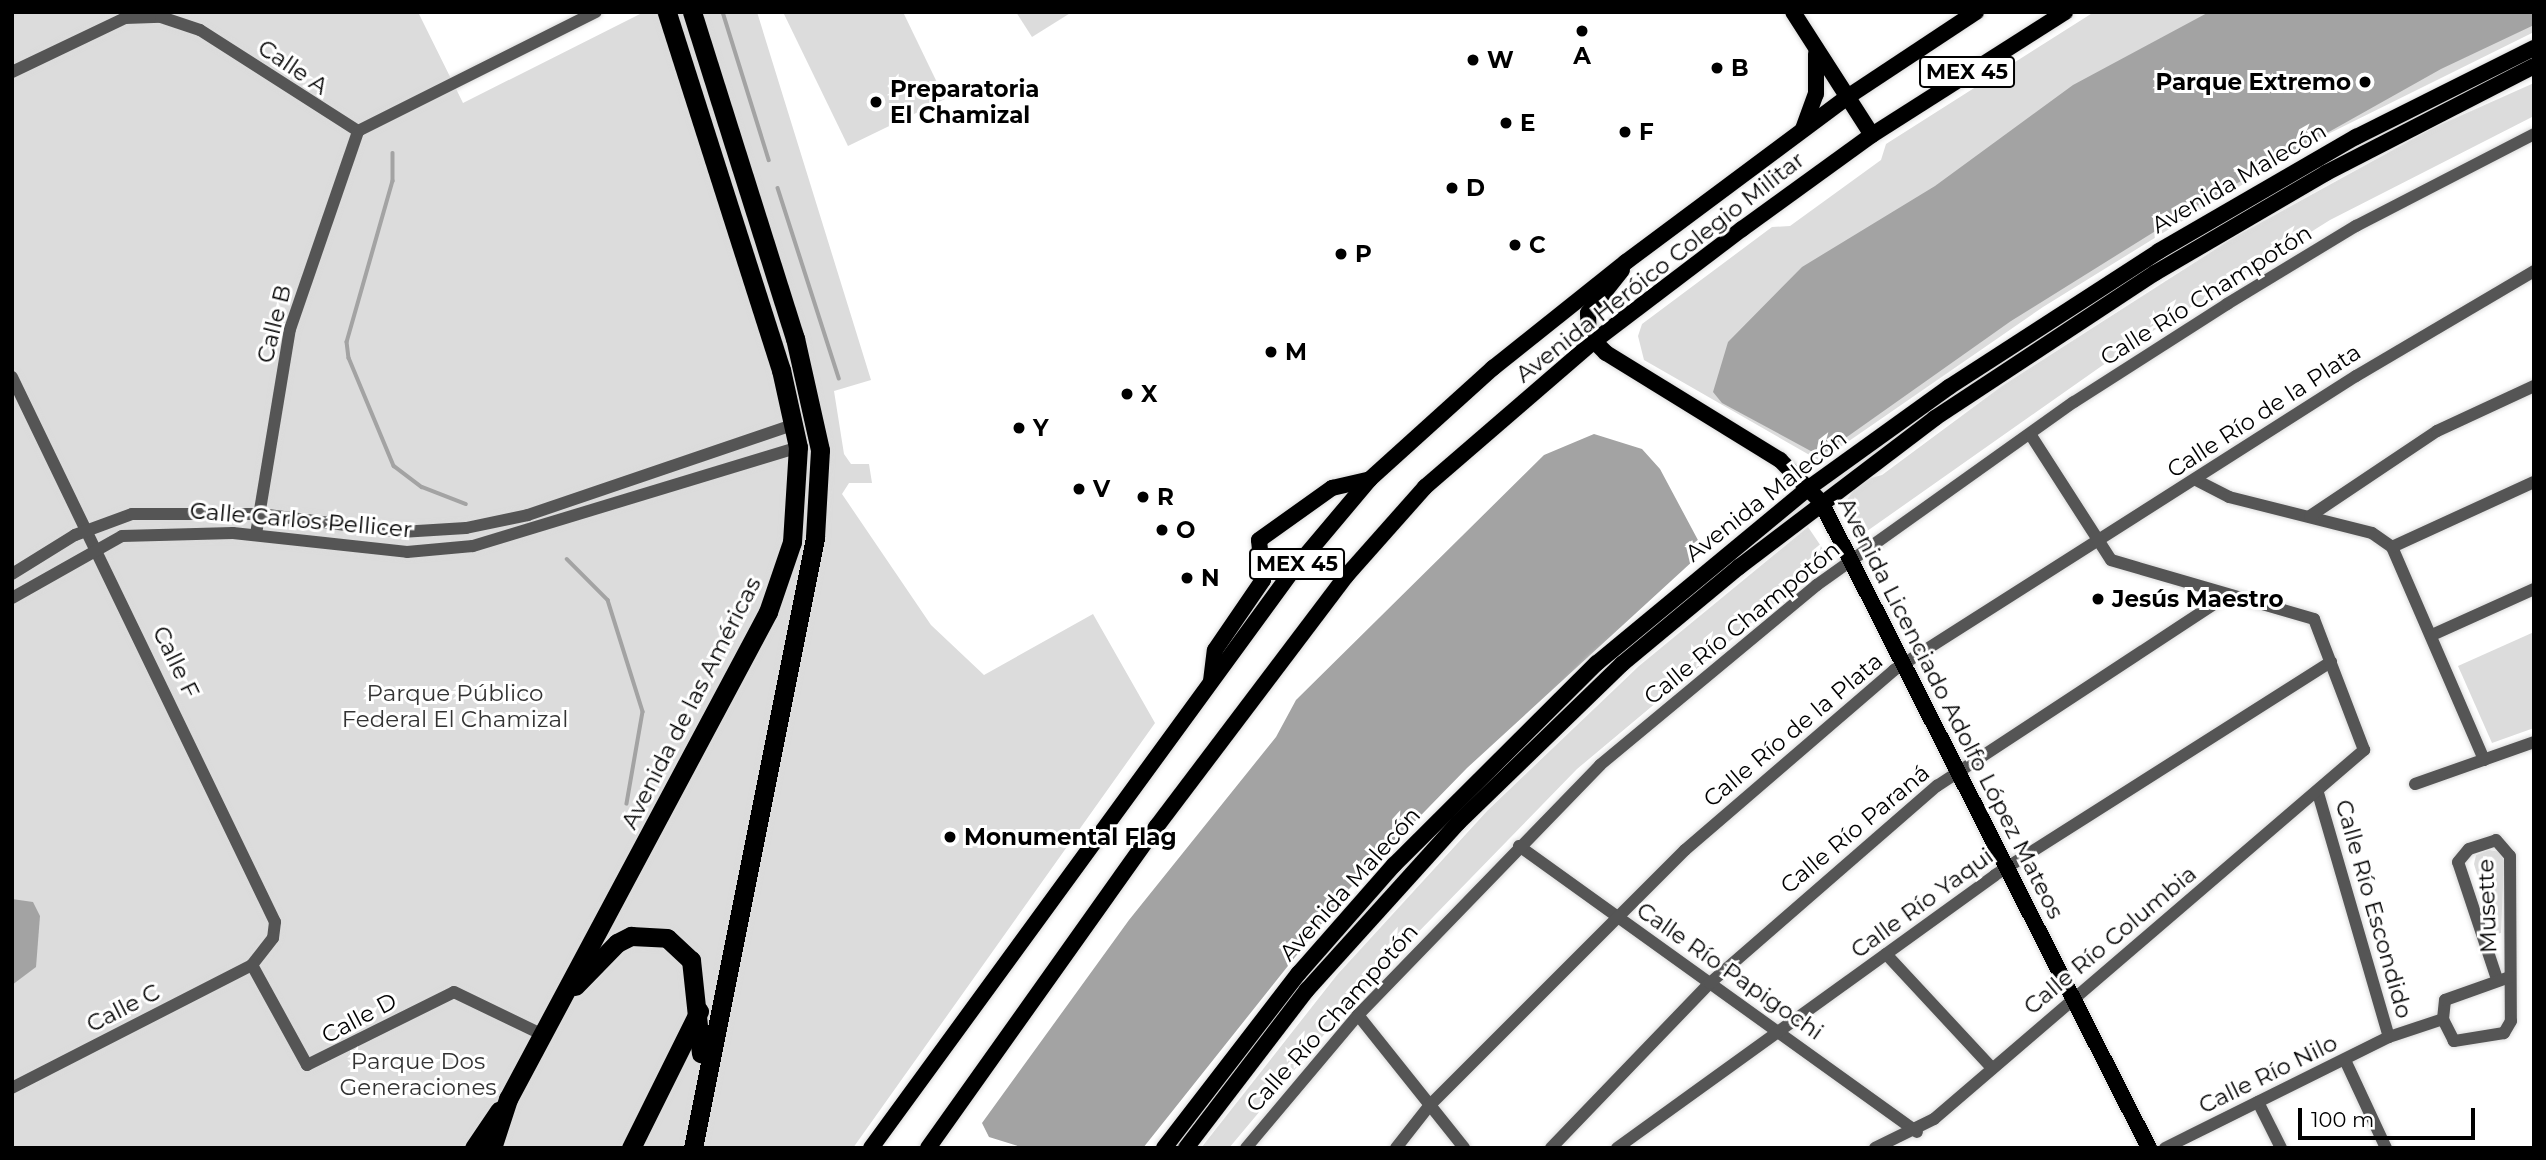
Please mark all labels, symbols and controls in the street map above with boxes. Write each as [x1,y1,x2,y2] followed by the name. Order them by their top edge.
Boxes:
[1574,23,1590,39] marker: A
[253,34,333,100] street label: Calle A
[1573,42,1591,70] place label: A
[1487,46,1514,74] place label: W
[1465,52,1481,68] marker: W
[1731,54,1749,82] place label: B
[1918,55,2016,90] road number: MEX 45
[1709,60,1725,76] marker: B
[2155,68,2351,96] place label: Parque Extremo
[2357,74,2373,90] marker: Parque Extremo
[890,75,1040,129] place label: Preparatoria El Chamizal
[868,94,884,110] marker: Preparatoria El Chamizal
[1520,109,1535,137] place label: E
[1498,115,1514,131] marker: E
[2147,117,2331,239] street label: Avenida Malecón
[1639,118,1654,146] place label: F
[1617,124,1633,140] marker: F
[1510,146,1810,388] street label: Avenida Heróico Colegio Militar
[1466,174,1485,202] place label: D
[1444,180,1460,196] marker: D
[2095,219,2317,371] street label: Calle Río Champotón
[1529,231,1546,259] place label: C
[1507,237,1523,253] marker: C
[1355,240,1372,268] place label: P
[1333,246,1349,262] marker: P
[251,282,297,366] street label: Calle B
[1285,338,1307,366] place label: M
[2162,338,2366,484] street label: Calle Río de la Plata
[1263,344,1279,360] marker: M
[1141,380,1157,408] place label: X
[1119,386,1135,402] marker: X
[1033,414,1049,442] place label: Y
[1011,420,1027,436] marker: Y
[1680,424,1852,568] street label: Avenida Malecón
[1093,475,1110,503] place label: V
[1071,481,1087,497] marker: V
[1157,483,1174,511] place label: R
[1135,489,1151,505] marker: R
[1832,493,2070,923] street label: Avenida Licenciado Adolfo López Mateos
[189,497,413,543] street label: Calle Carlos Pellicer
[1176,516,1195,544] place label: O
[1154,522,1170,538] marker: O
[1639,536,1845,710] street label: Calle Río Champotón
[1248,546,1346,582] road number: MEX 45
[1201,564,1220,592] place label: N
[1179,570,1195,586] marker: N
[615,572,767,834] street label: Avenida de las Américas
[2112,585,2283,613] place label: Jesús Maestro
[2090,591,2106,607] marker: Jesús Maestro
[147,622,205,702] street label: Calle F
[1698,647,1888,813] street label: Calle Río de la Plata
[342,679,568,733] park label: Parque Público Federal El Chamizal
[1775,759,1935,899] street label: Calle Río Paraná
[2330,796,2418,1022] street label: Calle Río Escondido
[1274,802,1426,966] street label: Avenida Malecón
[964,823,1177,851] place label: Monumental Flag
[942,829,958,845] marker: Monumental Flag
[1845,842,1999,964] street label: Calle Río Yaqui
[2472,858,2502,954] street label: Musette
[2018,860,2202,1020] street label: Calle Río Columbia
[1631,896,1829,1046] street label: Calle Río Papigochi
[1240,918,1424,1118] street label: Calle Río Champotón
[82,978,164,1038] street label: Calle C
[317,987,401,1049] street label: Calle D
[2194,1029,2342,1119] street label: Calle Río Nilo
[339,1047,497,1101] park label: Parque Dos Generaciones
[2301,1094,2478,1138] scale bar
[2311,1107,2374,1132] text: 100 m

